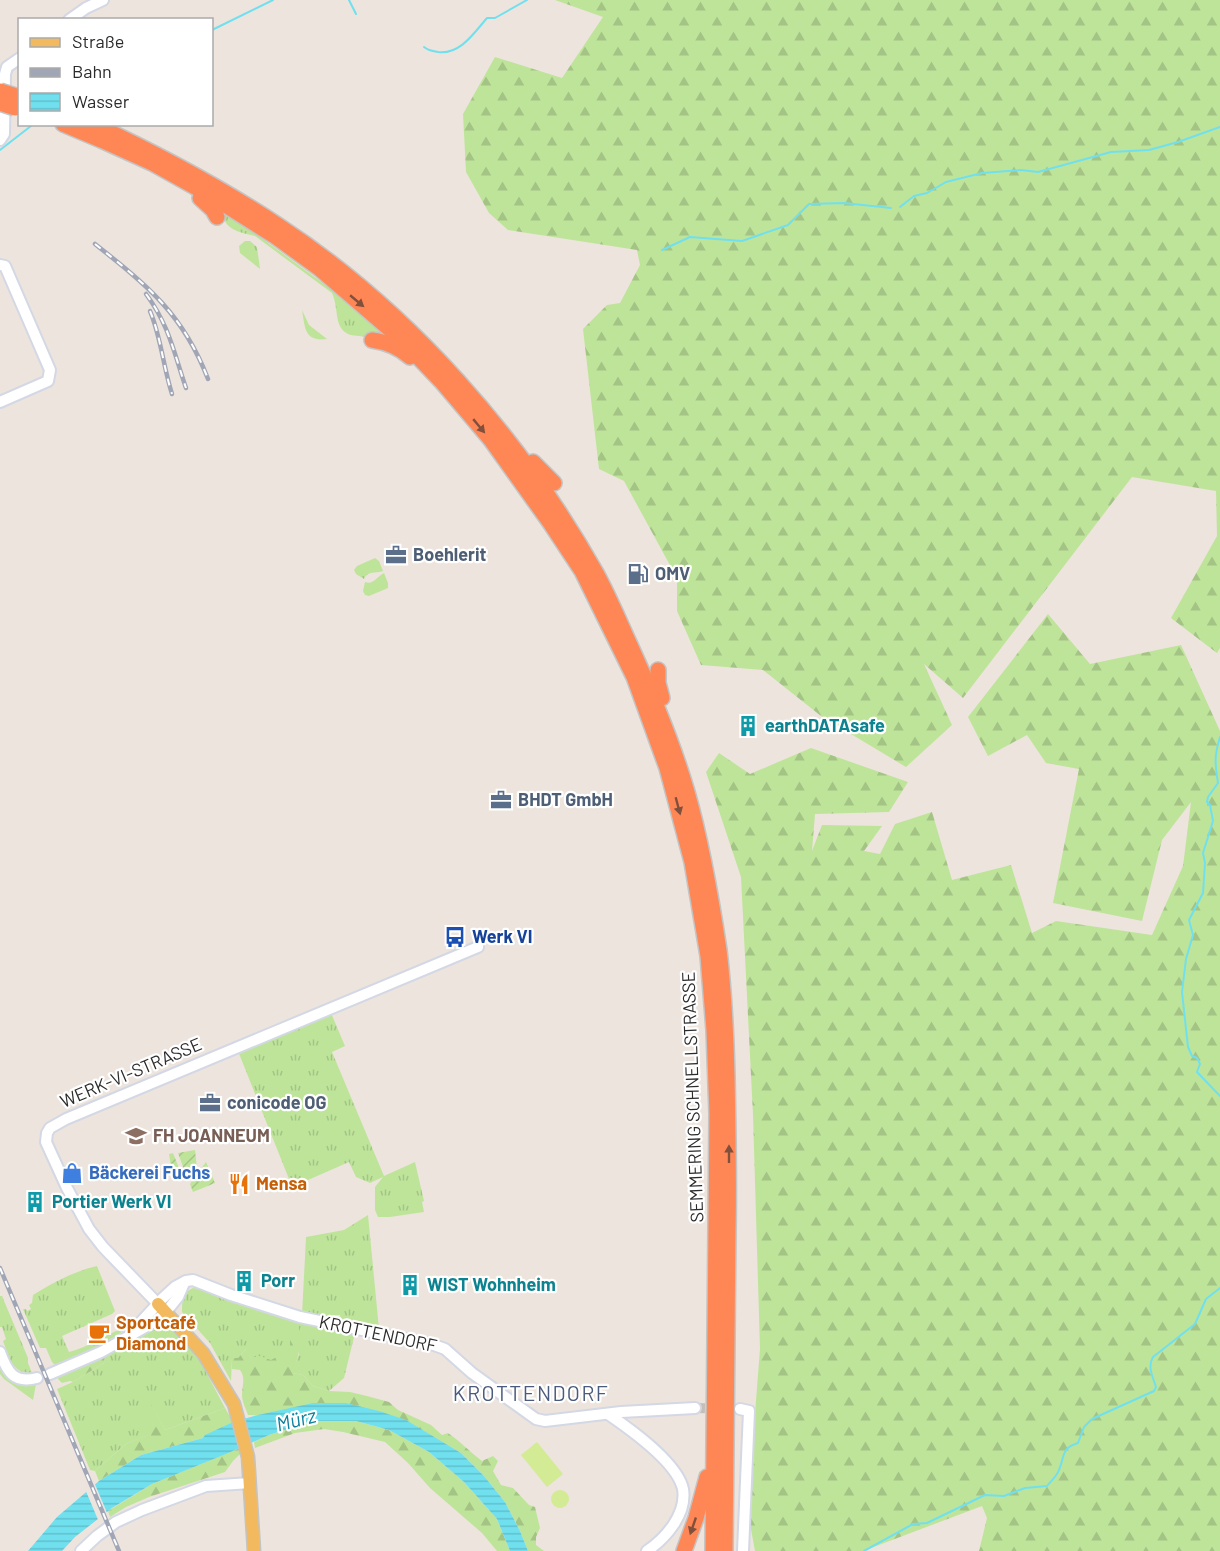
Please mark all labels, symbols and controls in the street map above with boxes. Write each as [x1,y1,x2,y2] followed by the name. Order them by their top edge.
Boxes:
[18,18,213,126] legend
[72,30,124,52] text: Straße
[72,60,112,82] text: Bahn
[72,90,130,112] text: Wasser
[349,294,364,307] one-way arrow
[472,418,485,433] one-way arrow
[384,543,408,567] office icon: Boehlerit
[413,543,487,565] place label: Boehlerit
[626,562,650,586] fuel station icon: OMV
[655,562,690,584] place label: OMV
[736,714,760,738] building icon: earthDATAsafe
[765,714,885,736] place label: earthDATAsafe
[489,788,513,812] office icon: BHDT GmbH
[518,788,613,810] place label: BHDT GmbH
[673,797,683,815] one-way arrow
[443,925,467,949] bus stop icon: Werk VI
[472,925,533,947] place label: Werk VI
[677,971,707,1223] street label: SEMMERING SCHNELLSTRASSE
[56,1032,205,1112] street label: WERK-VI-STRASSE
[198,1091,222,1115] office icon: conicode OG
[227,1091,326,1113] place label: conicode OG
[124,1124,148,1148] school or university icon: FH JOANNEUM
[153,1124,270,1146] place label: FH JOANNEUM
[724,1145,734,1164] one-way arrow
[60,1161,84,1185] shop icon: Bäckerei Fuchs
[89,1161,210,1183] place label: Bäckerei Fuchs
[227,1172,251,1196] restaurant icon: Mensa
[256,1172,307,1194] place label: Mensa
[23,1190,47,1214] building icon: Portier Werk VI
[52,1190,172,1212] place label: Portier Werk VI
[232,1269,256,1293] building icon: Porr
[261,1269,295,1291] place label: Porr
[398,1273,422,1297] building icon: WIST Wohnheim
[427,1273,556,1295] place label: WIST Wohnheim
[317,1310,439,1356] street label: KROTTENDORF
[116,1311,196,1354] place label: Sportcafé Diamond
[87,1321,111,1345] cafe icon: Sportcafé Diamond
[453,1380,609,1405] district label: KROTTENDORF
[273,1402,318,1436] water label: Mürz
[688,1517,698,1535] one-way arrow

